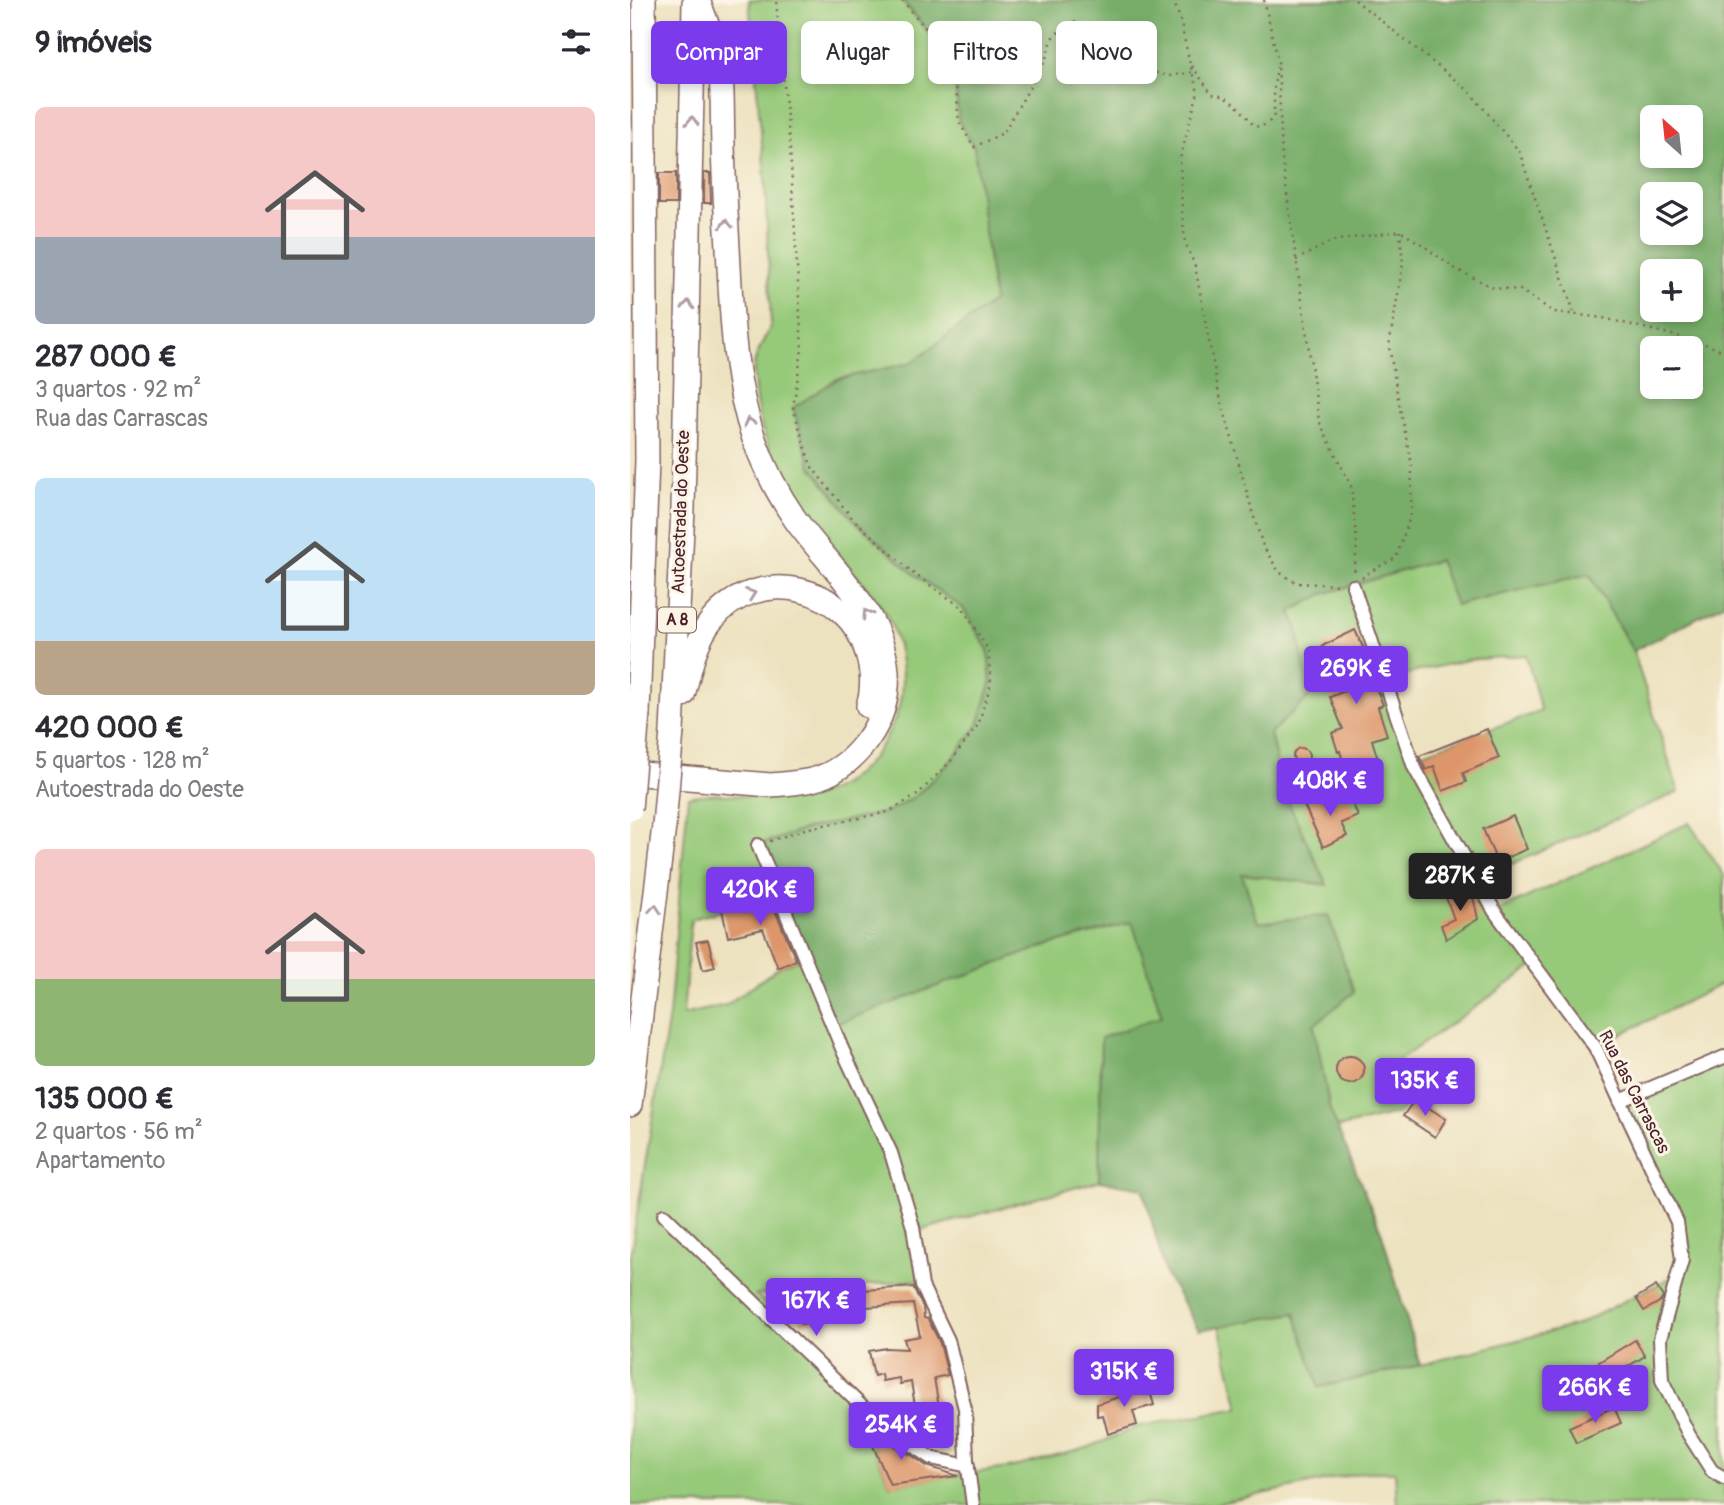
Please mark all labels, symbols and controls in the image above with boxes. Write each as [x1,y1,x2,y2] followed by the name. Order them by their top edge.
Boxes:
[651,21,787,84] chip: Comprar
[801,21,914,84] chip: Alugar
[928,21,1042,84] chip: Filtros
[1056,21,1157,84] chip: Novo
[557,23,595,61] icon: filters
[35,24,152,61] text: 9 imóveis
[1640,105,1703,168] north arrow
[1640,105,1703,399] map controls
[684,116,700,126] one-way arrow
[252,152,378,278] icon: home
[1640,182,1703,245] button: layers
[719,218,734,229] one-way arrow
[1640,259,1703,322] button: +
[680,300,695,311] one-way arrow
[1640,336,1703,399] button: −
[35,338,177,375] text: 287 000 €
[35,375,201,404] text: 3 quartos · 92 m²
[35,404,208,433] text: Rua das Carrascas
[742,416,757,428] one-way arrow
[667,430,695,594] street label: Autoestrada do Oeste
[252,523,378,649] icon: home
[744,588,756,602] one-way arrow
[658,608,696,632] road number: A 8
[863,609,876,622] one-way arrow
[1299,646,1413,706] pin: 269K €
[1320,654,1392,683] text: 269K €
[35,709,184,746] text: 420 000 €
[35,746,210,775] text: 5 quartos · 128 m²
[1273,758,1387,818] pin: 408K €
[1293,766,1367,795] text: 408K €
[35,775,244,804] text: Autoestrada do Oeste
[1403,853,1517,913] pin: 287K €
[1425,861,1495,890] text: 287K €
[703,867,817,927] pin: 420K €
[722,875,798,904] text: 420K €
[252,894,378,1020] icon: home
[647,904,662,915] one-way arrow
[1593,1027,1675,1157] street label: Rua das Carrascas
[1368,1058,1482,1118] pin: 135K €
[1391,1066,1459,1095] text: 135K €
[35,1080,174,1117] text: 135 000 €
[35,1117,203,1146] text: 2 quartos · 56 m²
[35,1146,165,1175] text: Apartamento
[759,1278,873,1338] pin: 167K €
[782,1286,850,1315] text: 167K €
[1067,1350,1181,1409] pin: 315K €
[1090,1357,1158,1386] text: 315K €
[1538,1366,1652,1425] pin: 266K €
[1558,1373,1632,1402] text: 266K €
[844,1402,958,1462] pin: 254K €
[865,1410,937,1439] text: 254K €

